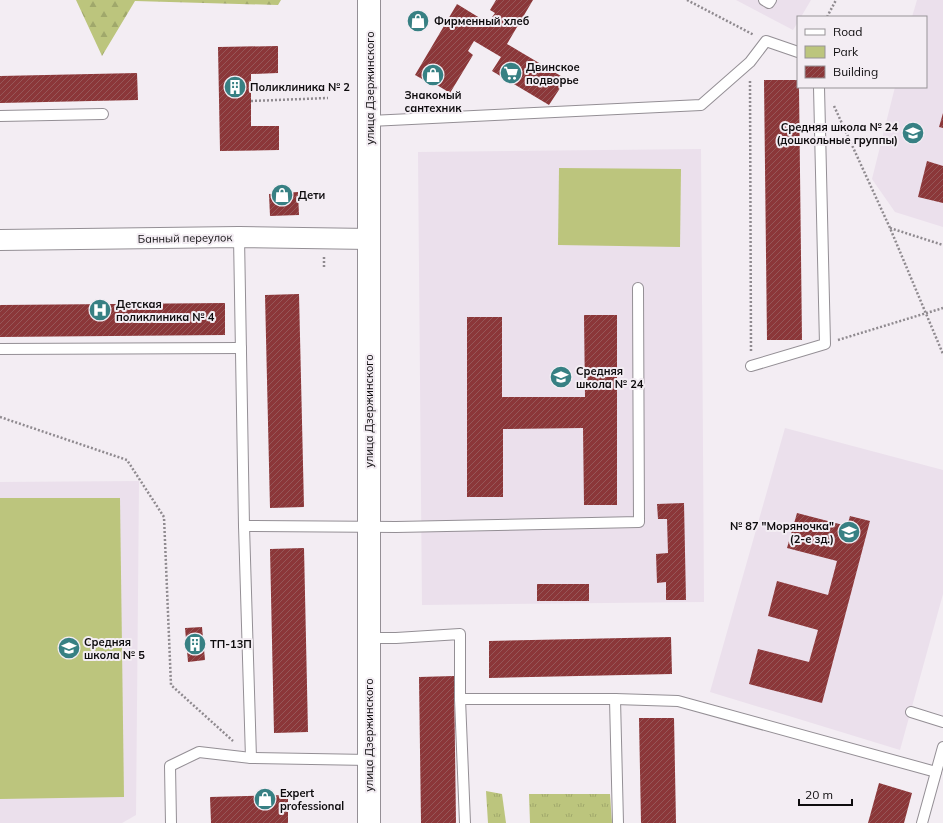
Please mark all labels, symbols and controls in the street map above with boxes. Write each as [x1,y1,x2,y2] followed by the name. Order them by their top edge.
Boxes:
[405,8,431,34] shop icon: Фирменный хлеб
[434,14,530,28] place label: Фирменный хлеб
[797,16,927,88] legend
[833,24,862,39] text: Road
[363,31,377,145] street label: улица Дзержинского
[833,44,859,59] text: Park
[498,60,524,86] supermarket icon: Двинское подворье
[526,60,580,87] place label: Двинское подворье
[420,62,446,88] shop icon: Знакомый сантехник
[833,64,878,79] text: Building
[222,74,248,100] building icon: Поликлиника № 2
[250,80,350,94] place label: Поликлиника № 2
[405,88,462,115] place label: Знакомый сантехник
[776,120,898,147] place label: Средняя школа № 24 (дошкольные группы)
[900,120,926,146] school or university icon: Средняя школа № 24 (дошкольные группы)
[269,182,295,208] shop icon: Дети
[298,188,325,202] place label: Дети
[138,230,233,246] street label: Банный переулок
[87,297,113,323] hospital icon: Детская поликлиника № 4
[116,297,215,324] place label: Детская поликлиника № 4
[362,354,376,468] street label: улица Дзержинского
[548,364,574,390] school or university icon: Средняя школа № 24
[576,364,644,391] place label: Средняя школа № 24
[730,519,834,546] place label: № 87 "Моряночка" (2-е зд.)
[836,519,862,545] school or university icon: № 87 "Моряночка" (2-е зд.)
[182,631,208,657] building icon: ТП-13П
[56,635,82,661] school or university icon: Средняя школа № 5
[84,635,145,662] place label: Средняя школа № 5
[210,637,252,651] place label: ТП-13П
[362,678,376,792] street label: улица Дзержинского
[799,781,852,807] scale bar
[252,786,278,812] shop icon: Expert professional
[280,786,344,813] place label: Expert professional
[805,787,833,802] text: 20 m

